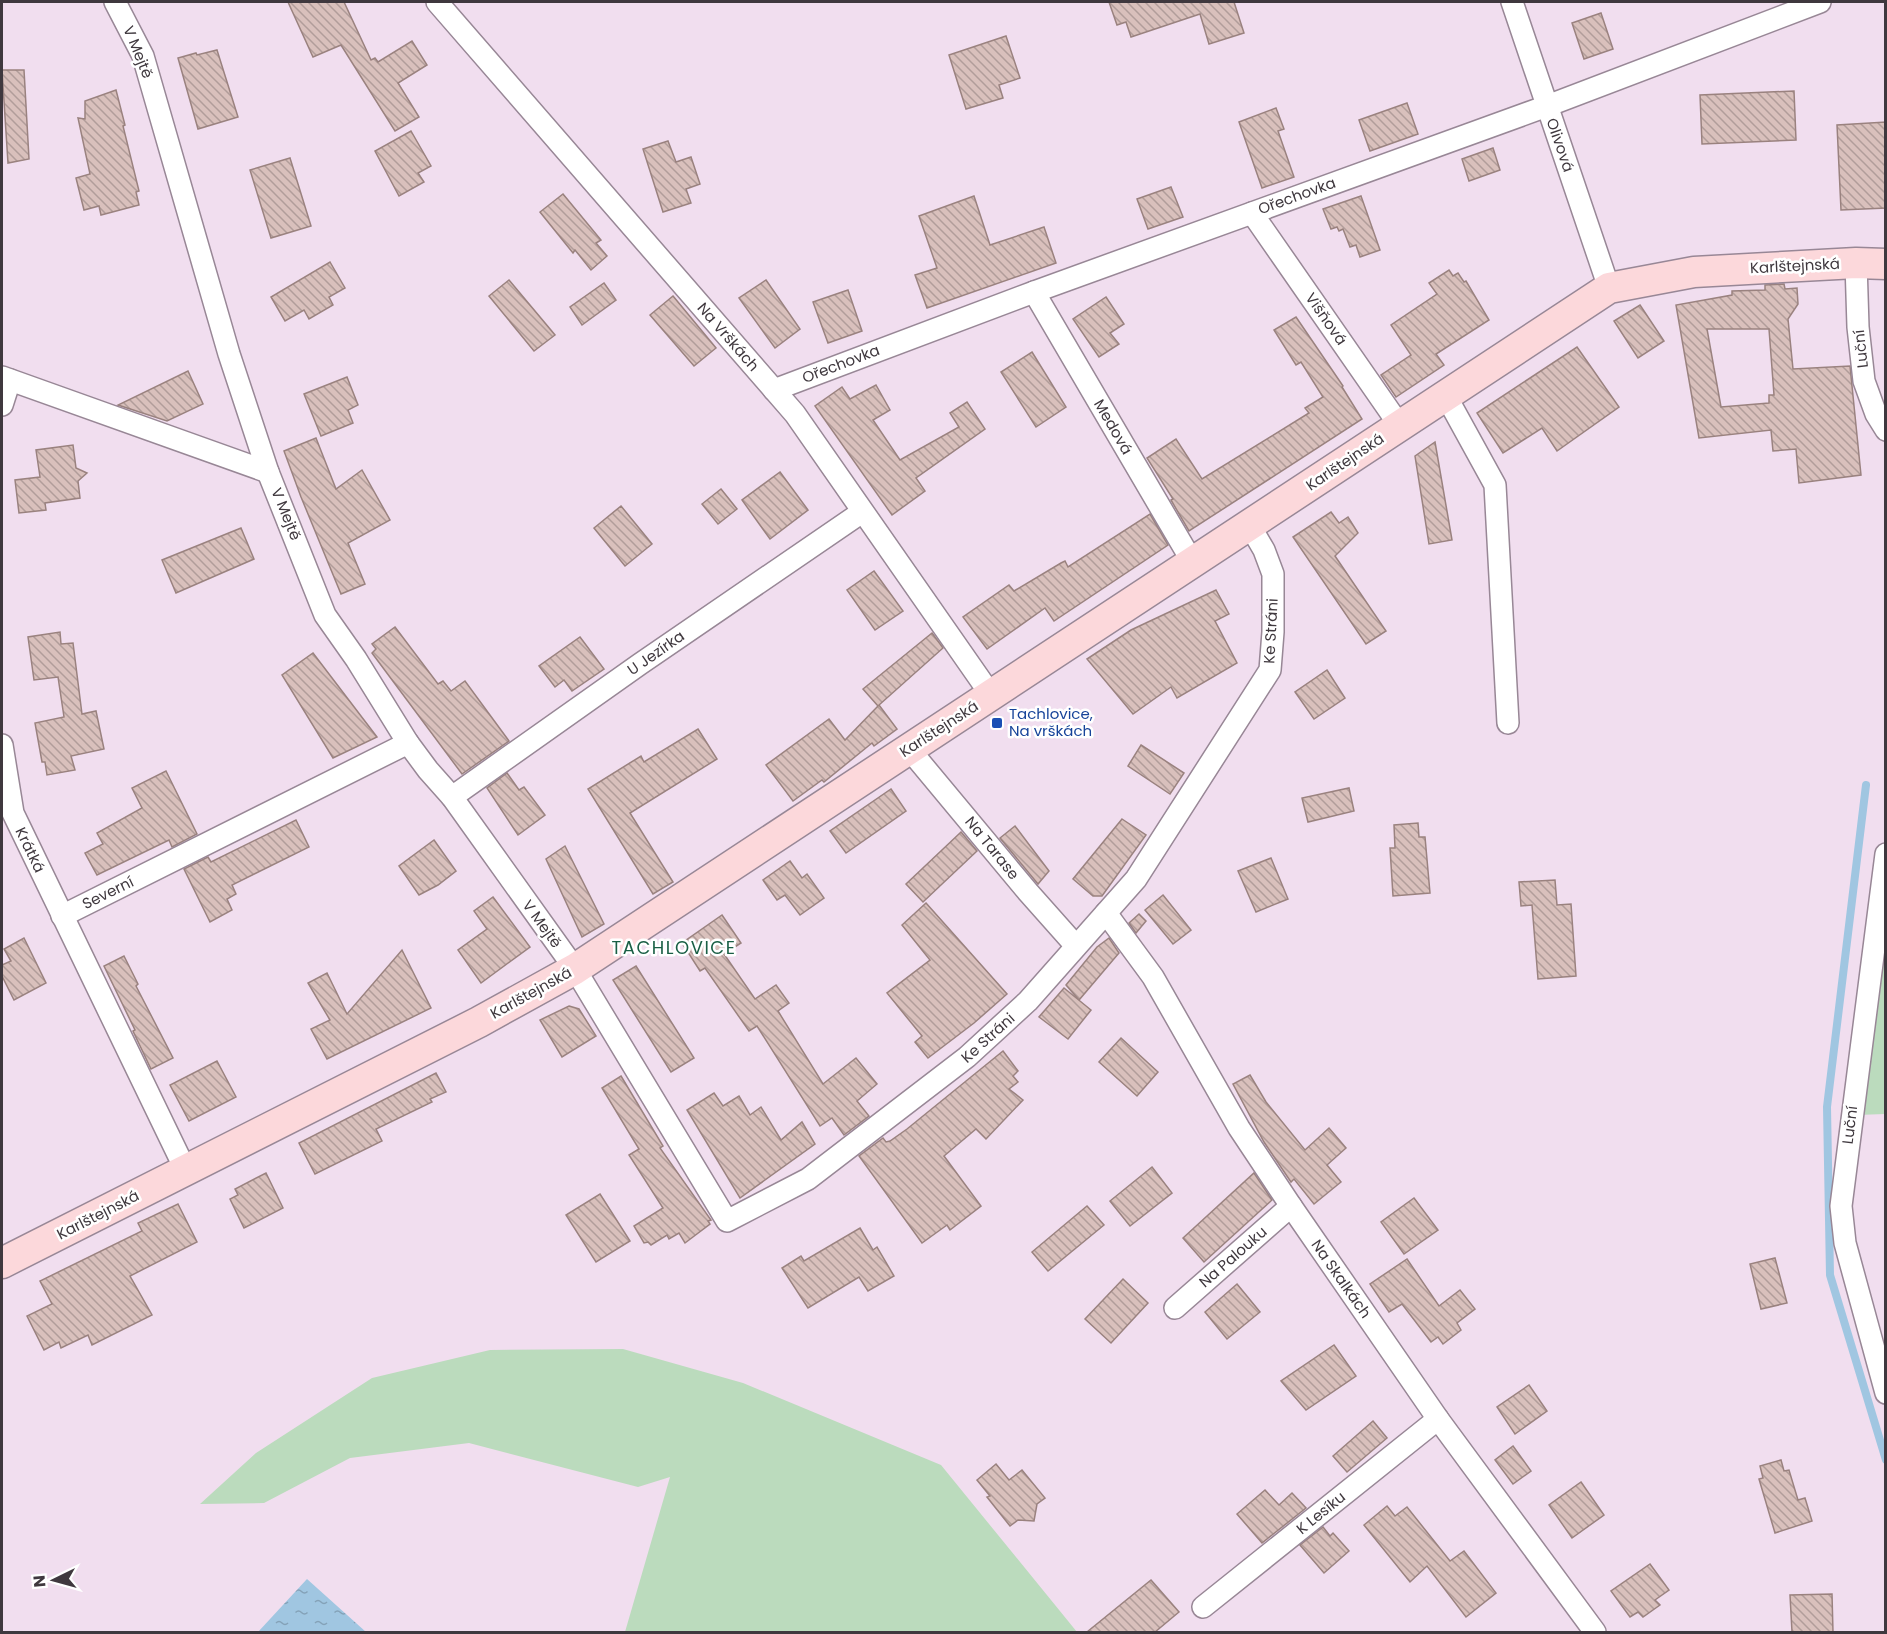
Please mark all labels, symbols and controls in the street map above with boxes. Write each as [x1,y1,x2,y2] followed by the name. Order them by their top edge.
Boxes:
[118,22,158,81] street label: V Mejtě
[1541,115,1579,175] street label: Olivová
[1255,172,1339,219] street label: Ořechovka
[1749,253,1840,278] street label: Karlštejnská
[1301,288,1352,349] street label: Višňová
[693,298,764,376] street label: Na Vrškách
[1848,329,1873,369] street label: Luční
[799,339,883,388] street label: Ořechovka
[1089,395,1138,458] street label: Medová
[1302,428,1388,495] street label: Karlštejnská
[266,484,306,543] street label: V Mejtě
[1258,598,1283,664] street label: Ke Stráni
[623,625,689,680] street label: U Jezírka
[895,695,982,762] street label: Karlštejnská
[1009,703,1093,741] place label: Tachlovice, Na vrškách
[990,716,1004,730] marker: Tachlovice, Na vrškách
[960,812,1024,884] street label: Na Tarase
[10,824,50,876] street label: Krátká
[79,871,137,914] street label: Severní
[518,895,567,952] street label: V Mejtě
[612,935,736,960] district label: TACHLOVICE
[486,962,575,1024] street label: Karlštejnská
[956,1008,1019,1067] street label: Ke Stráni
[1837,1104,1862,1145] street label: Luční
[53,1185,143,1244] street label: Karlštejnská
[1194,1221,1271,1292] street label: Na Palouku
[1307,1235,1376,1322] street label: Na Skalkách
[1292,1486,1350,1539] street label: K Lesíku
[24,1550,84,1610] north arrow
[28,1574,52,1588] text: N

